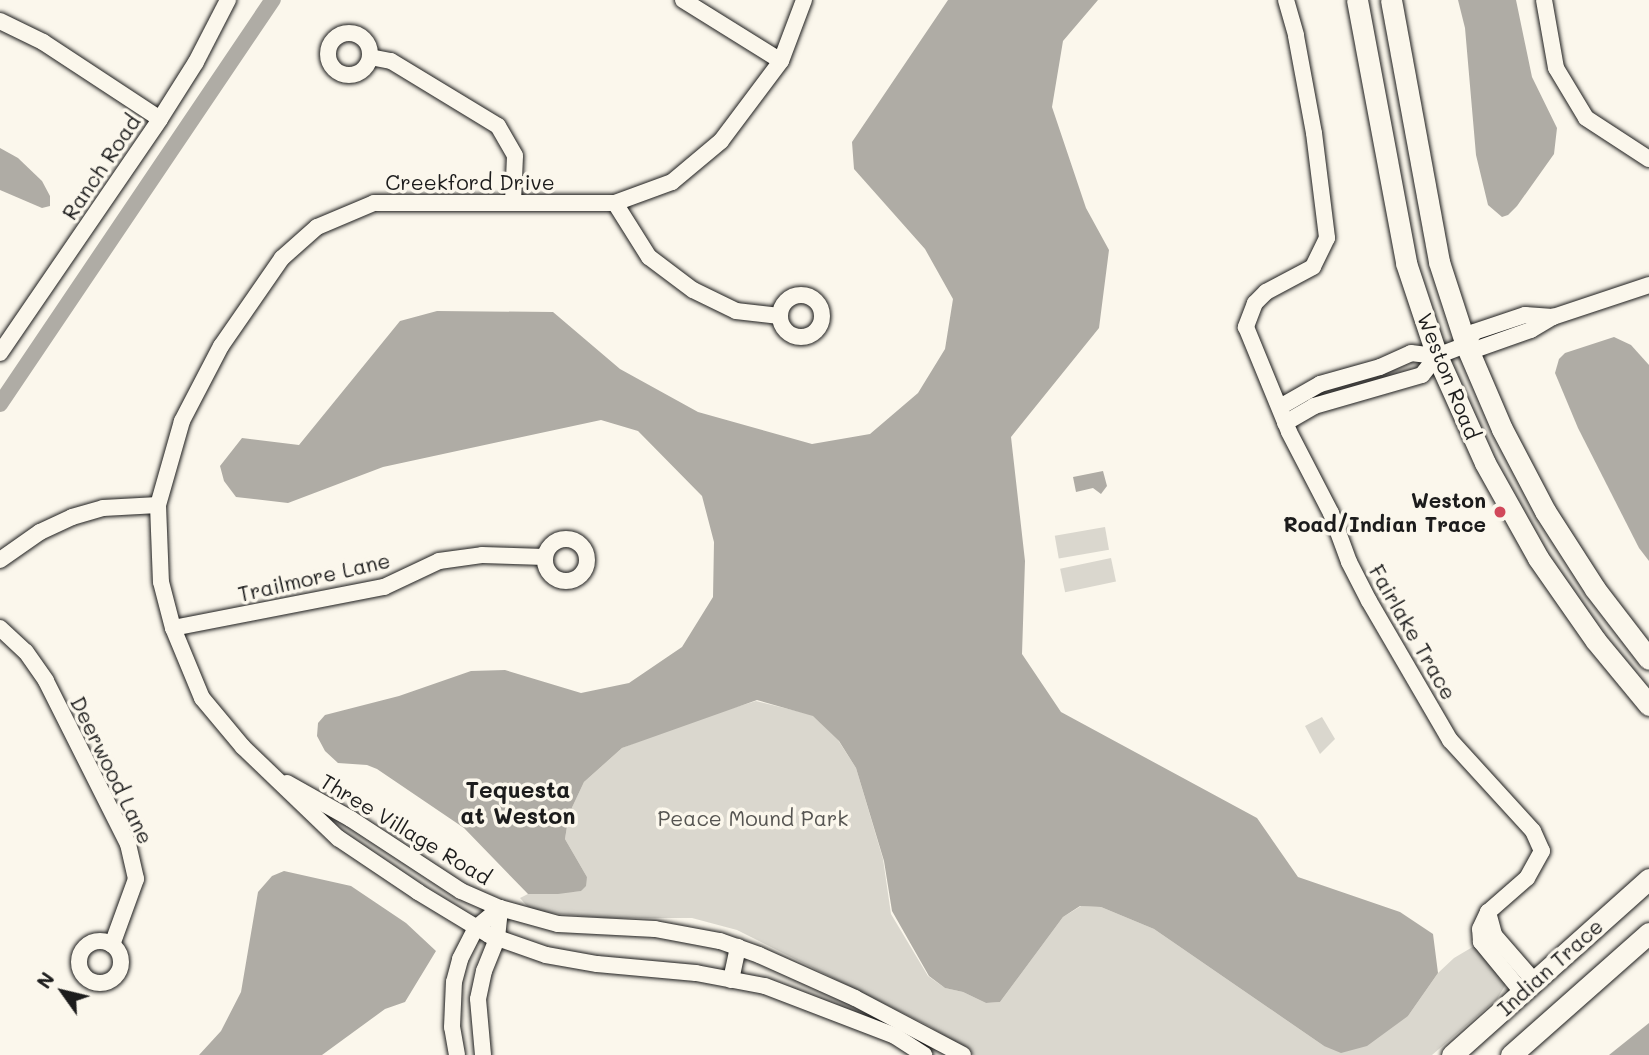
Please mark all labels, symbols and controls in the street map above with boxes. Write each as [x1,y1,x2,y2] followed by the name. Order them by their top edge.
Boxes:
[57,110,145,224] street label: Ranch Road
[385,169,555,195] street label: Creekford Drive
[1412,309,1486,443] street label: Weston Road
[1283,487,1486,537] place label: Weston Road/Indian Trace
[1492,504,1508,520] marker: Weston Road/Indian Trace
[236,547,392,607] street label: Trailmore Lane
[1364,560,1462,704] street label: Fairlake Trace
[65,692,159,848] street label: Deerwood Lane
[316,768,496,890] street label: Three Village Road
[461,775,575,829] district label: Tequesta at Weston
[658,805,848,831] park label: Peace Mound Park
[1492,913,1608,1021] street label: Indian Trace
[28,957,98,1027] north arrow
[31,967,60,993] text: N

